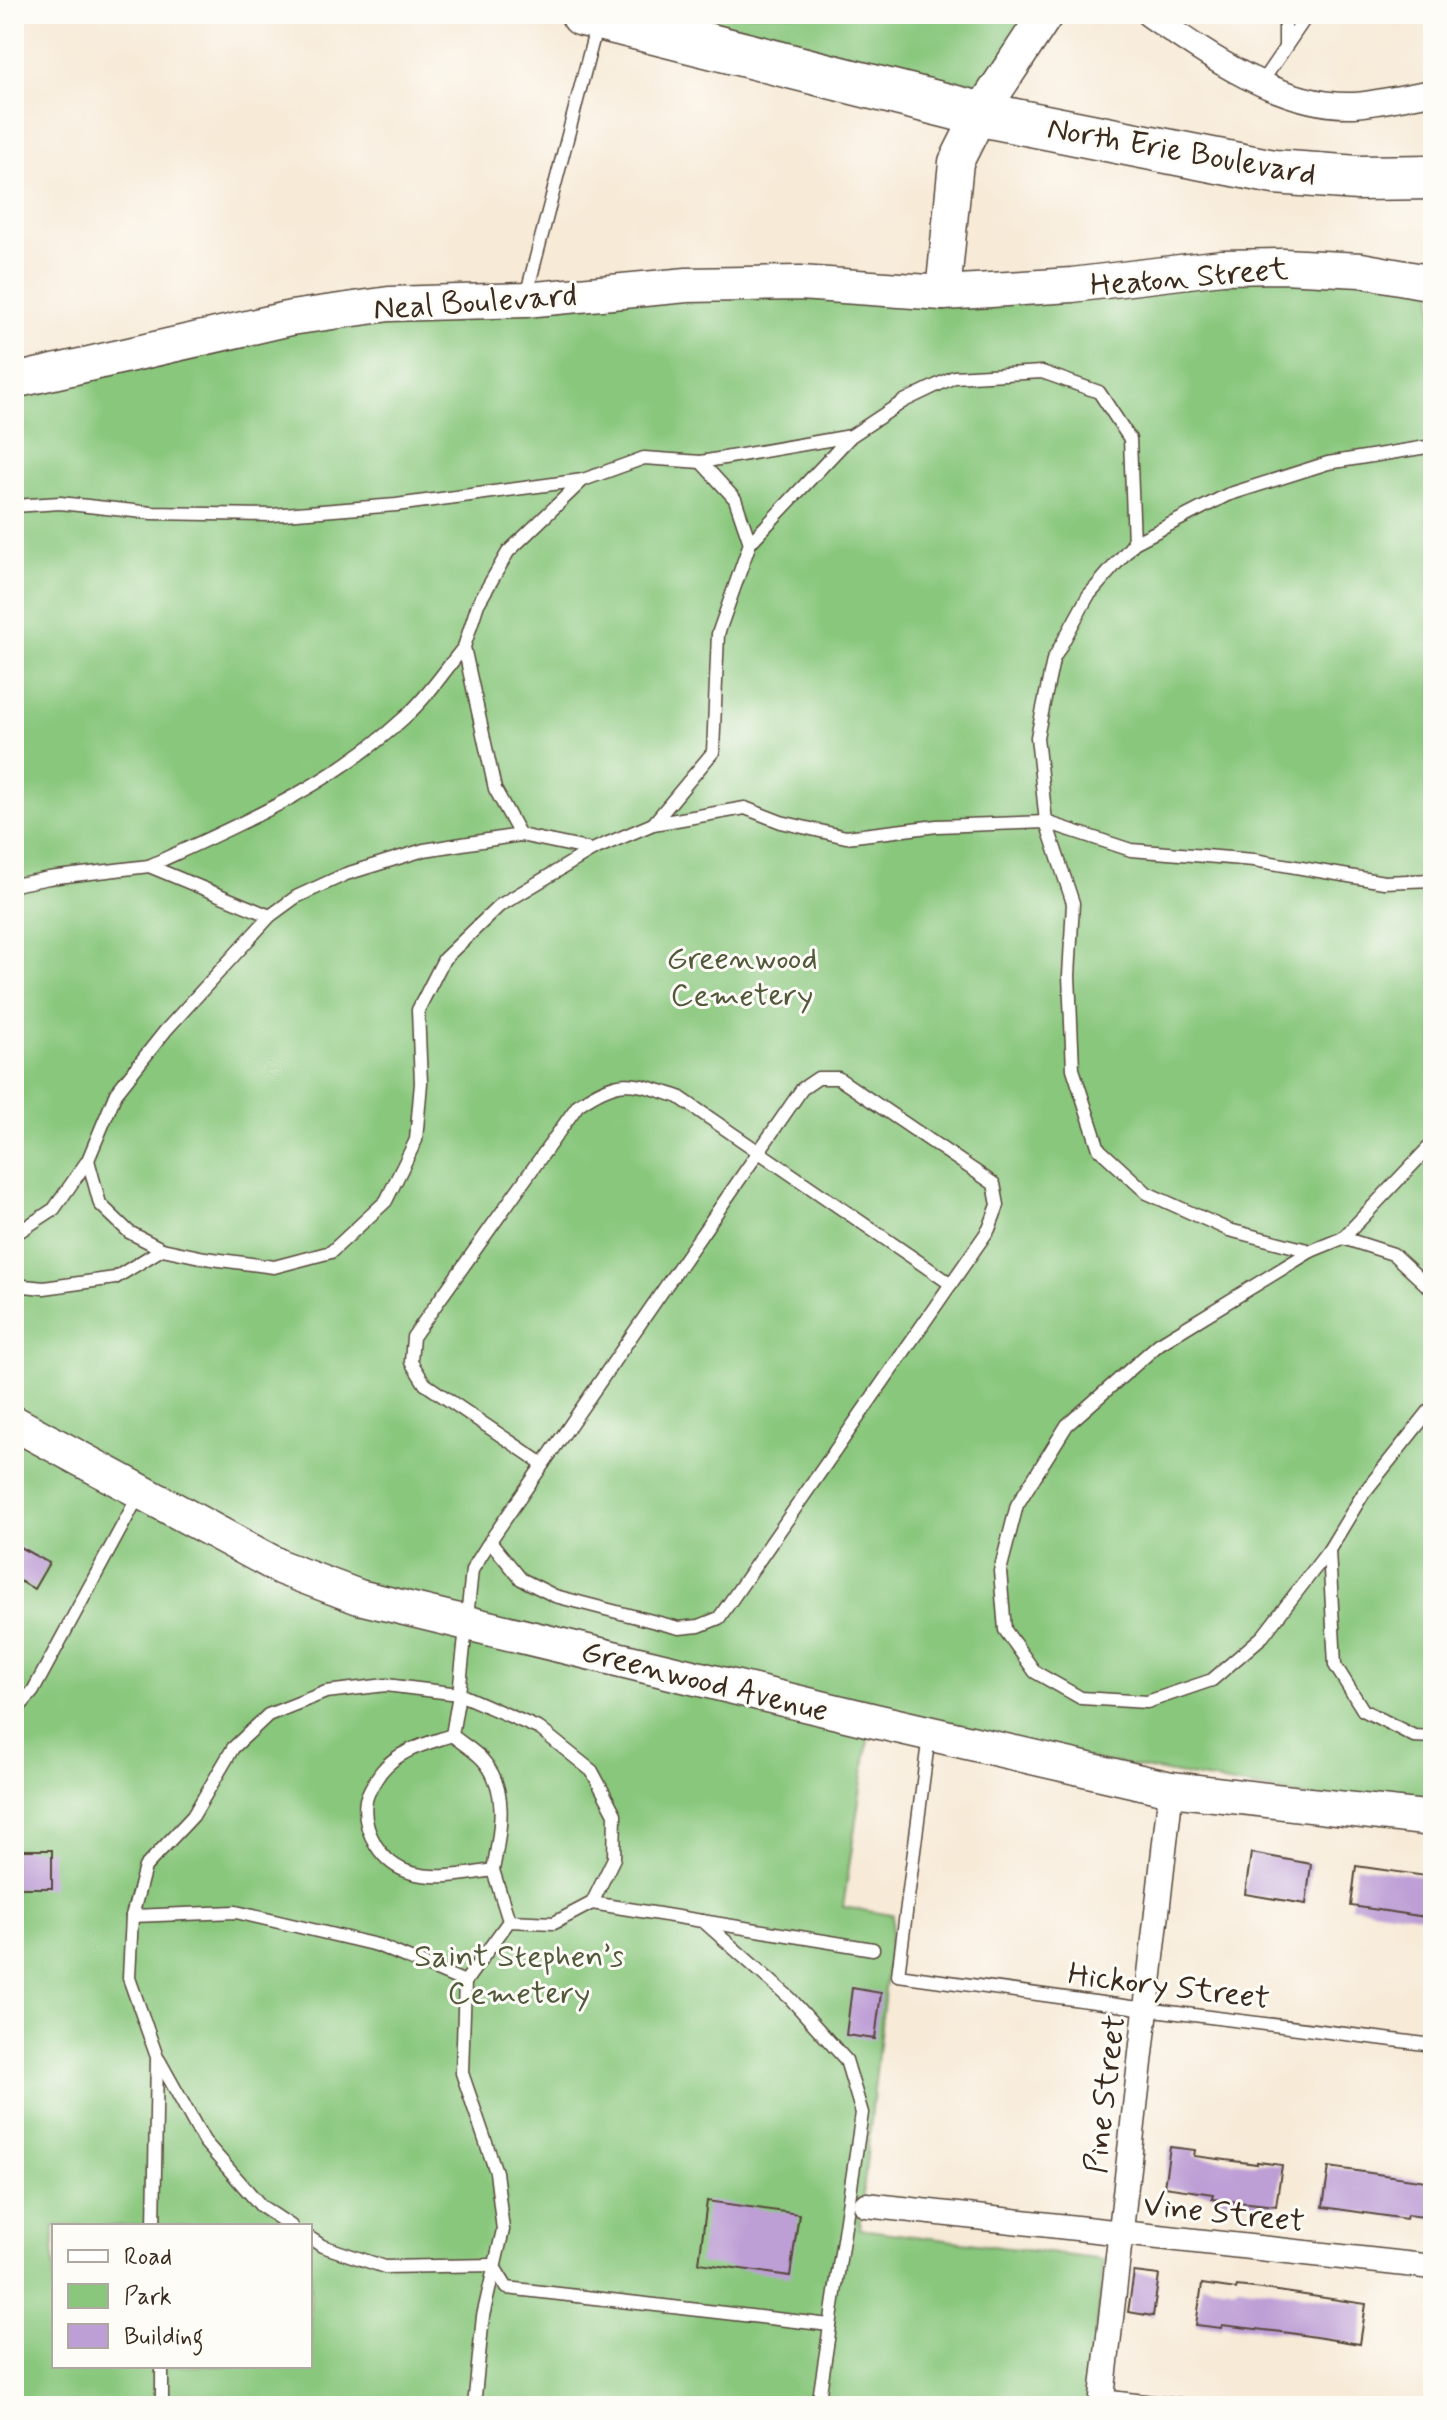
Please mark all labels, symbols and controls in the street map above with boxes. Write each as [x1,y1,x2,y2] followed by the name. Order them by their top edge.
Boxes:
[1044,108,1319,196] street label: North Erie Boulevard
[1089,248,1290,308] street label: Heaton Street
[372,275,578,331] street label: Neal Boulevard
[666,938,818,1017] park label: Greenwood Cemetery
[577,1631,833,1733] street label: Greenwood Avenue
[414,1936,624,2015] park label: Saint Stephen’s Cemetery
[1066,1954,1272,2020] street label: Hickory Street
[1075,2012,1137,2176] street label: Pine Street
[1141,2185,1307,2243] street label: Vine Street
[52,2224,312,2368] legend
[124,2242,172,2273] text: Road
[124,2282,172,2313] text: Park
[124,2322,204,2356] text: Building

